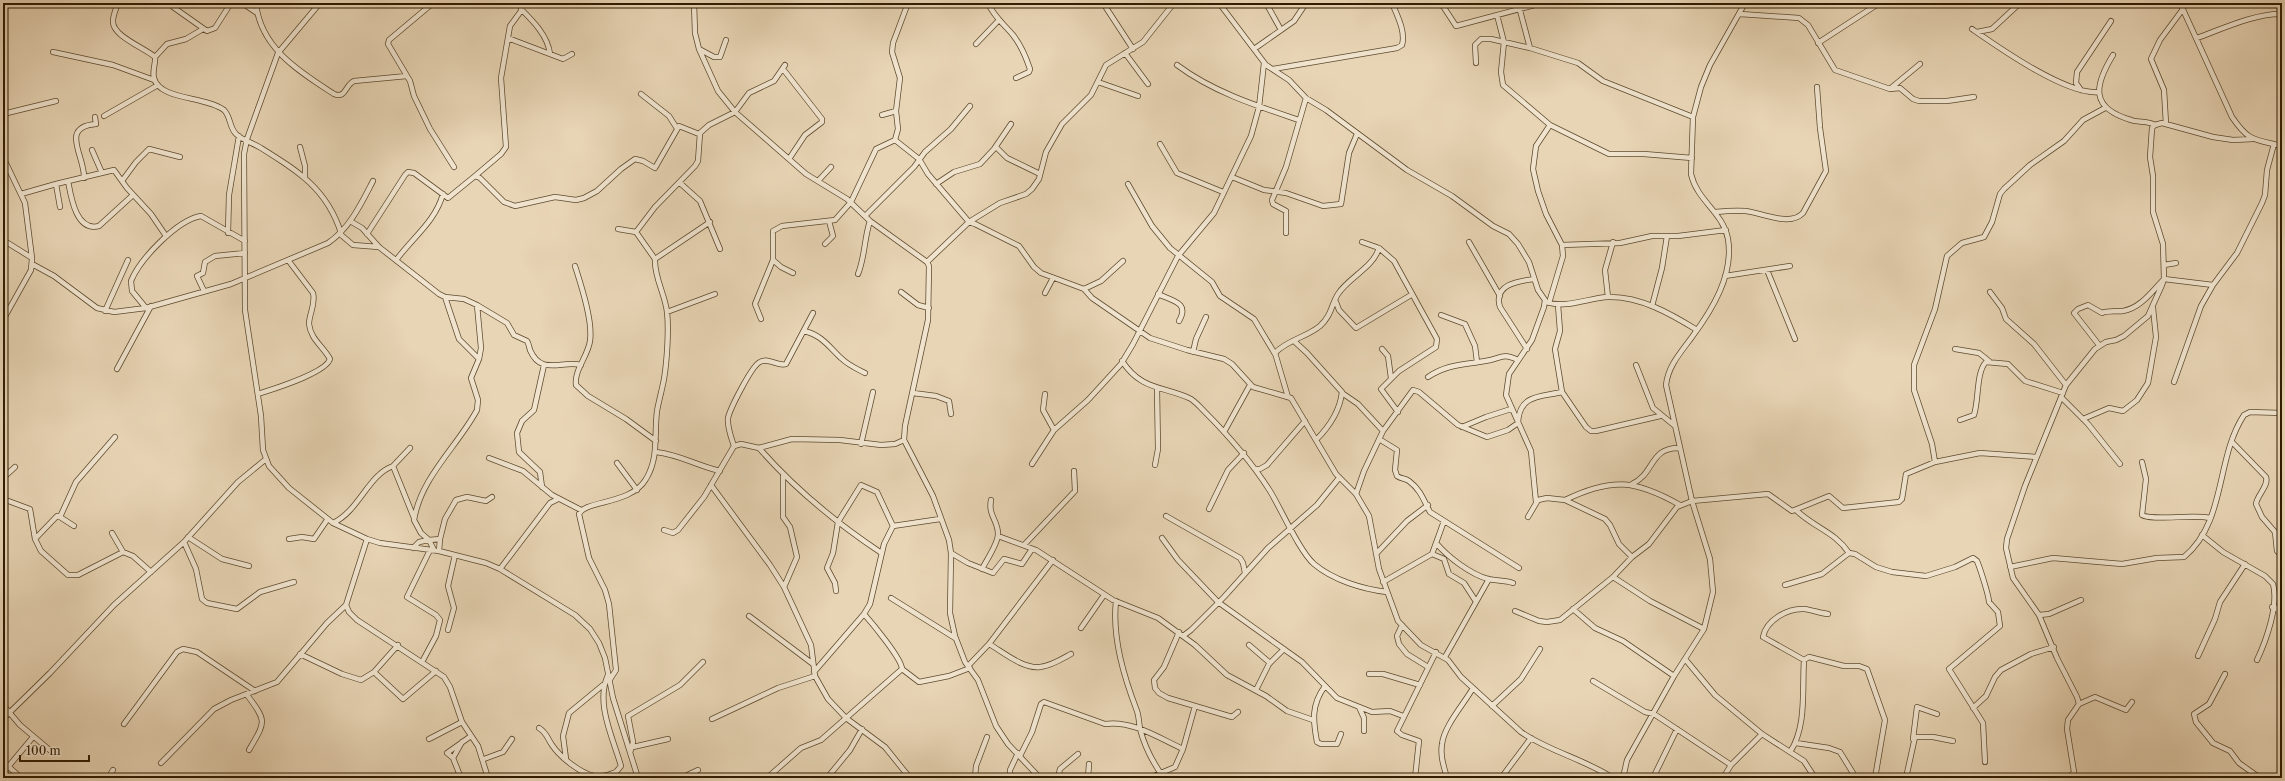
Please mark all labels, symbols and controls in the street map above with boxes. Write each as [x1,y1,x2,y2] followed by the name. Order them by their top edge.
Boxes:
[20,737,89,763] scale bar
[26,743,61,758] text: 100 m

